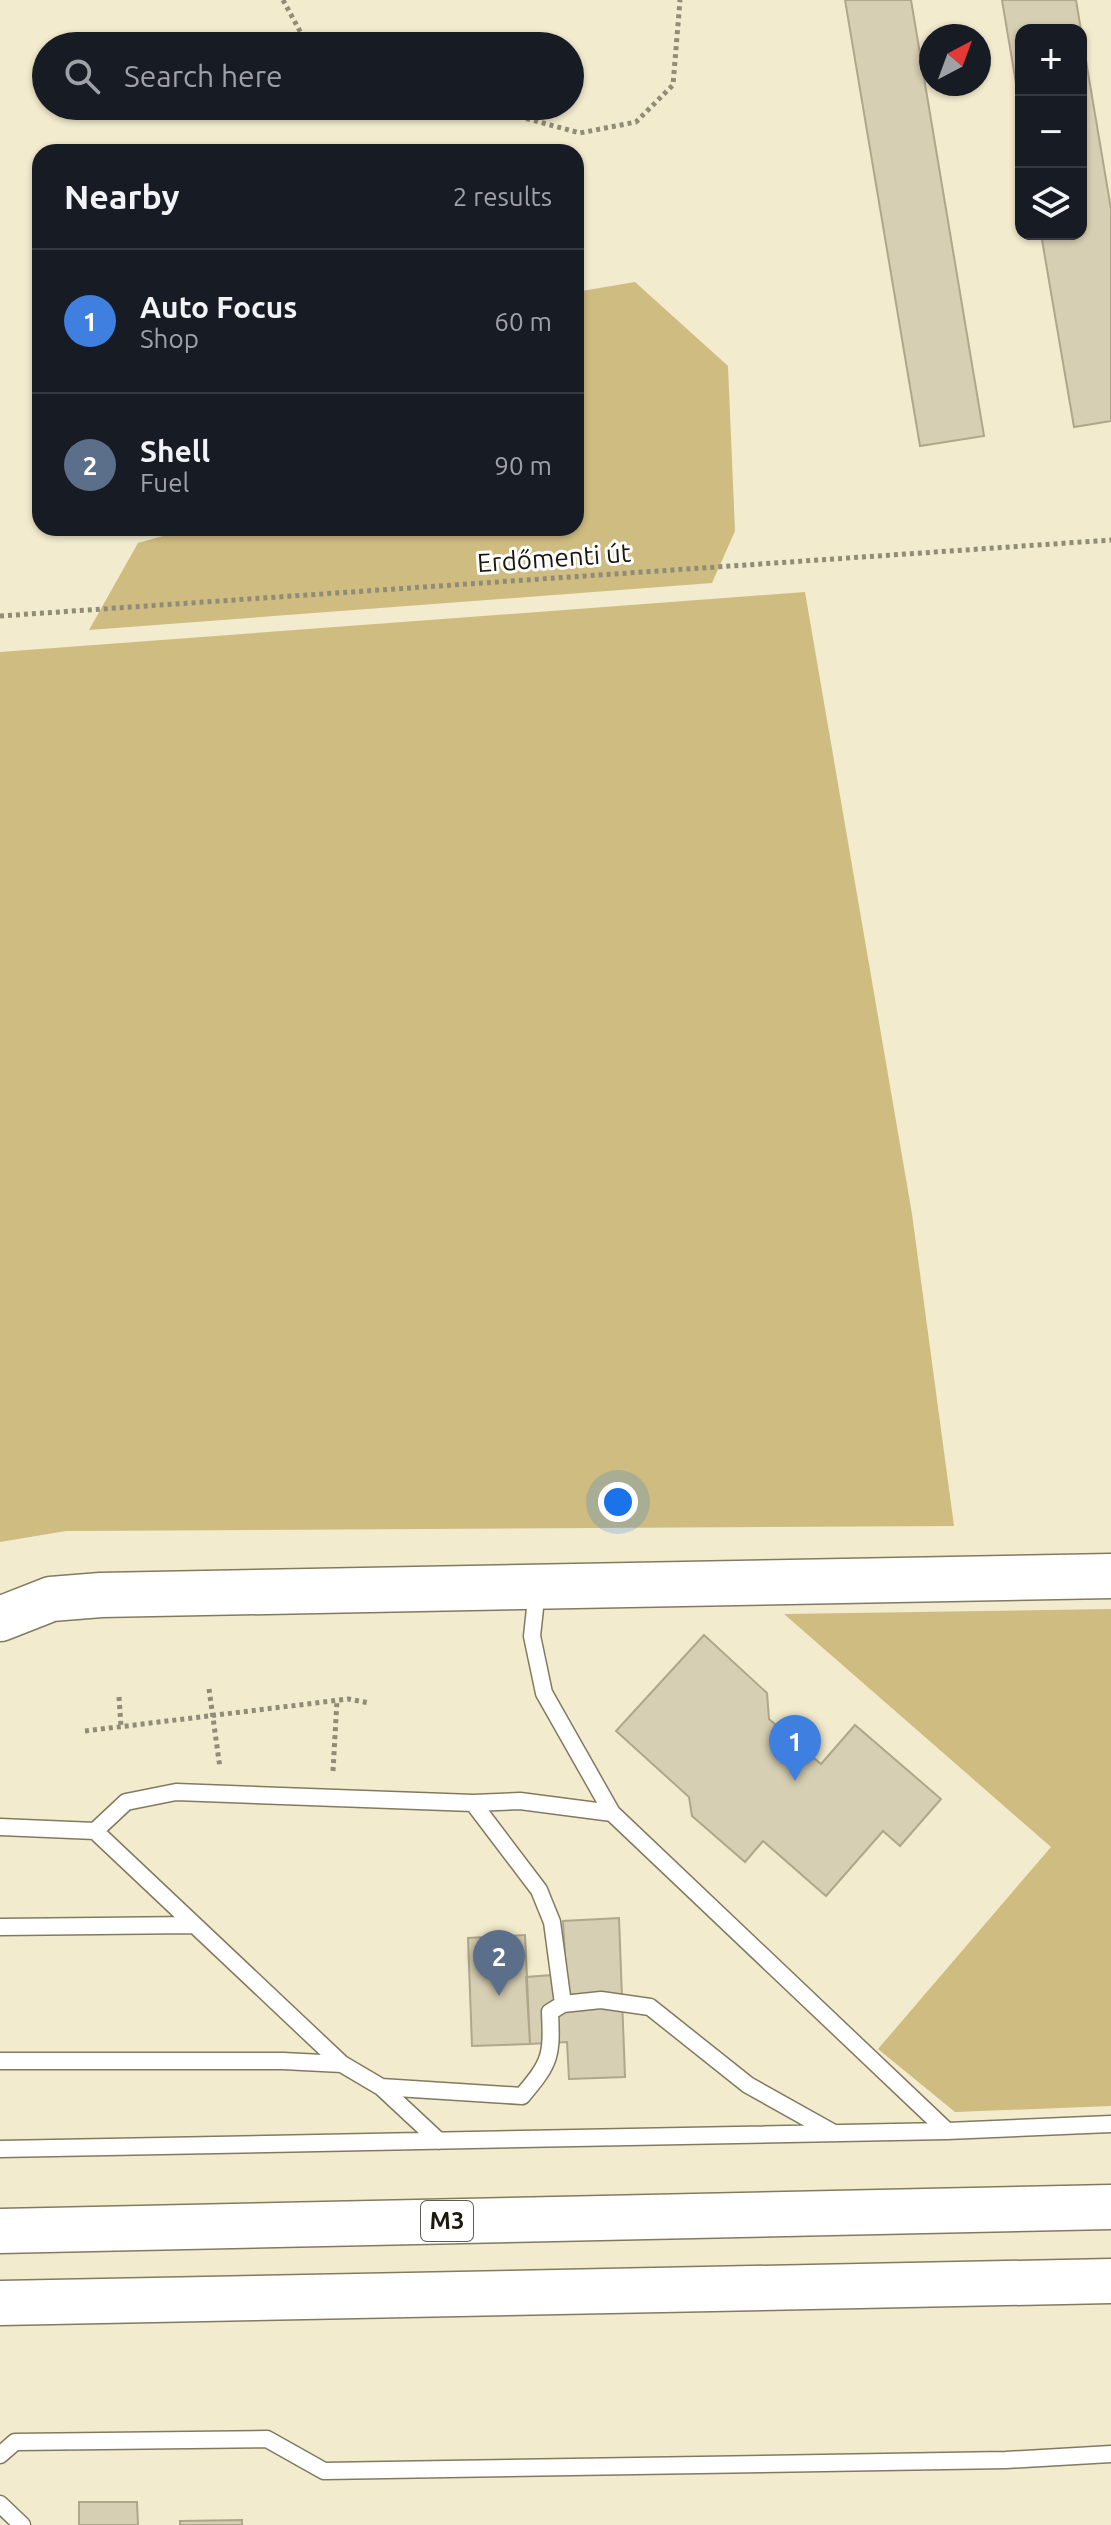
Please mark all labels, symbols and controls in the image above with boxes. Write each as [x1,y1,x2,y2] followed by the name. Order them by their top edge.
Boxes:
[919,24,991,96] north arrow
[1015,24,1087,240] map controls
[1015,24,1087,96] button: +
[32,32,584,120] search box
[60,54,104,98] icon: search
[124,59,283,93] text: Search here
[1015,96,1087,168] button: −
[1015,168,1087,240] button: layers
[64,177,179,215] text: Nearby
[453,182,552,211] text: 2 results
[140,290,297,324] text: Auto Focus
[83,307,97,336] text: 1
[494,307,552,336] text: 60 m
[140,324,199,353] text: Shop
[140,434,210,468] text: Shell
[83,451,97,480] text: 2
[494,451,552,480] text: 90 m
[140,468,189,497] text: Fuel
[476,538,632,577] street label: Erdőmenti út
[598,1482,638,1522] your location
[769,1715,821,1781] pin: 1
[473,1930,525,1996] pin: 2
[421,2201,473,2241] road number: M3

